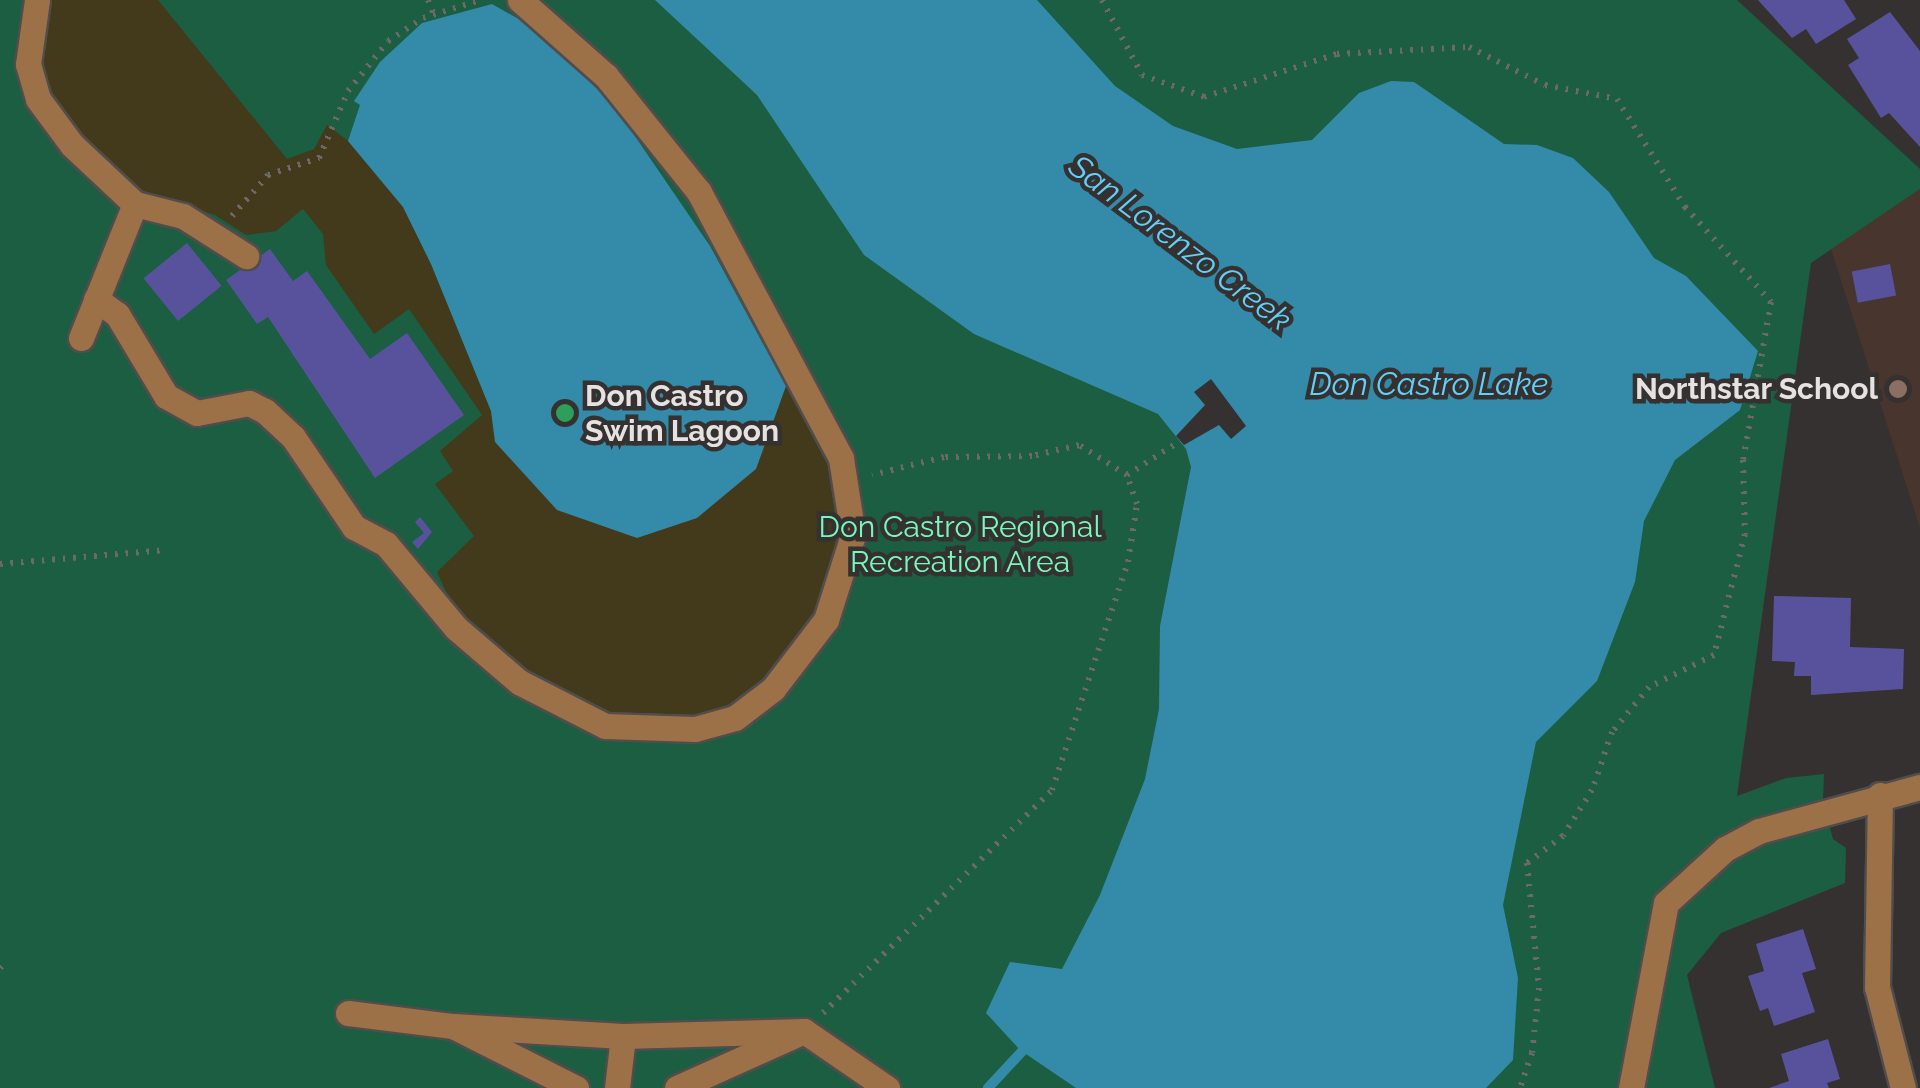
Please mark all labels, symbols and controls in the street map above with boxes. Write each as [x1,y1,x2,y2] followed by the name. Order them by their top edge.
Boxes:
[1061,147,1299,339] water label: San Lorenzo Creek
[1310,365,1548,403] water label: Don Castro Lake
[1634,371,1878,407] place label: Northstar School
[585,378,779,448] place label: Don Castro Swim Lagoon
[1887,378,1909,400] marker: Northstar School
[554,402,576,424] marker: Don Castro Swim Lagoon
[818,509,1102,580] park label: Don Castro Regional Recreation Area

